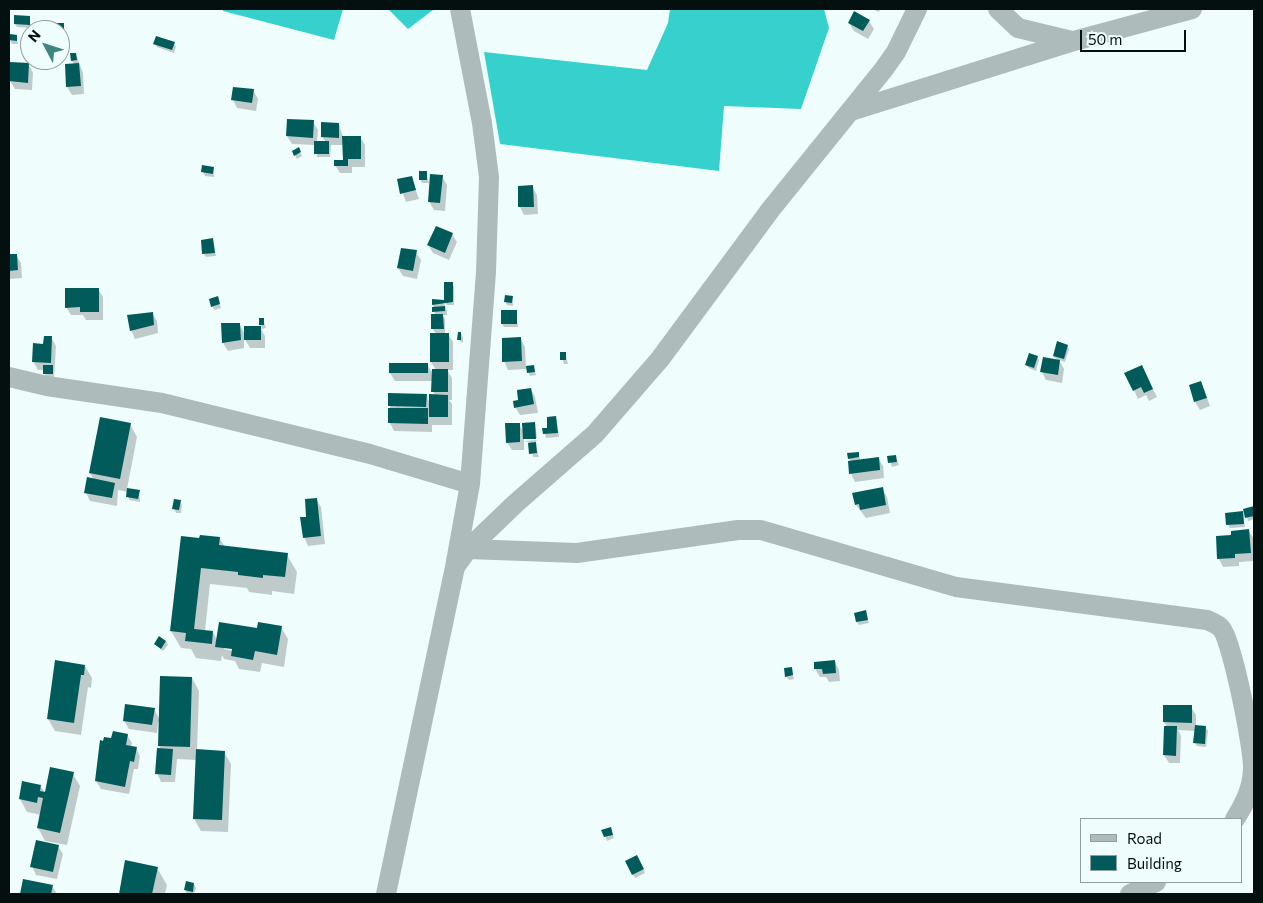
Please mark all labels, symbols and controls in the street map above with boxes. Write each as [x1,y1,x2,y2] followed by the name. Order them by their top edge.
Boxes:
[20,20,70,70] north arrow
[1083,20,1189,52] scale bar
[24,26,44,45] text: N
[1088,30,1122,48] text: 50 m
[1080,818,1243,883] legend
[1127,829,1162,847] text: Road
[1127,854,1182,872] text: Building

